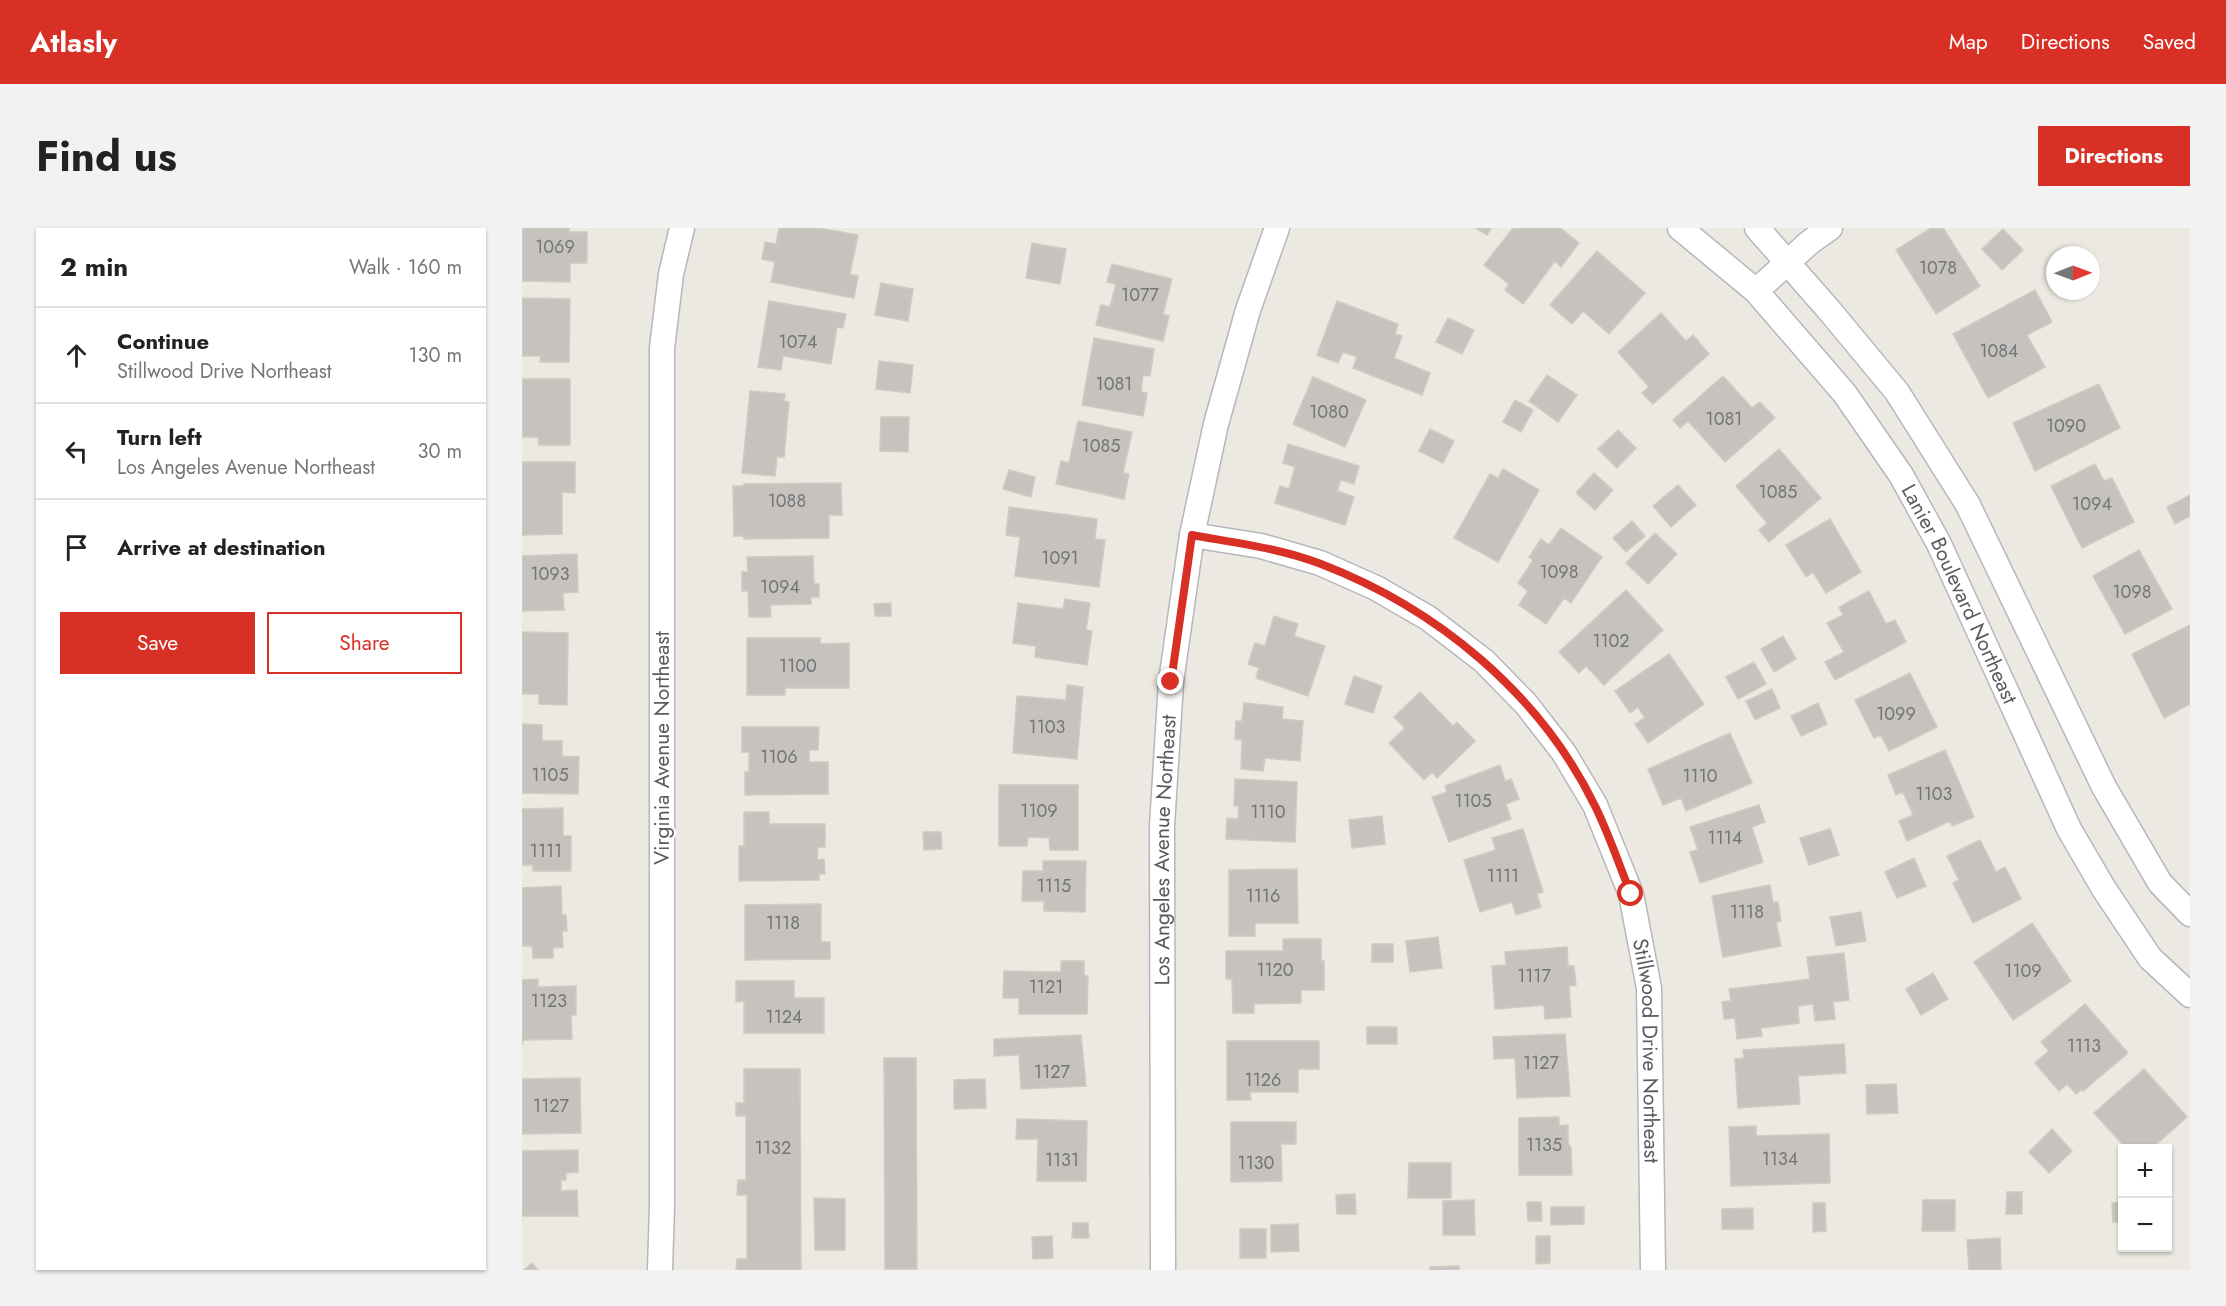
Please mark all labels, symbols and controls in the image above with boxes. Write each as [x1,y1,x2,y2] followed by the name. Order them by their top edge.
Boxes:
[30,22,117,63] text: Atlasly
[1949,27,1988,57] text: Map
[2021,27,2110,57] text: Directions
[2143,27,2196,57] text: Saved
[36,126,177,187] text: Find us
[2038,126,2190,186] button: Directions
[535,234,575,260] house number: 1069
[2046,246,2100,300] north arrow
[60,248,128,286] text: 2 min
[349,253,462,282] text: Walk · 160 m
[1919,255,1957,281] house number: 1078
[1121,282,1159,308] house number: 1077
[117,325,209,357] text: Continue
[779,329,817,355] house number: 1074
[1979,338,2019,364] house number: 1084
[60,339,93,372] icon: ahead
[408,341,462,370] text: 130 m
[117,357,332,386] text: Stillwood Drive Northeast
[1096,371,1132,397] house number: 1081
[1309,399,1349,425] house number: 1080
[1706,406,1742,432] house number: 1081
[2046,413,2086,439] house number: 1090
[117,421,202,453] text: Turn left
[1082,433,1120,459] house number: 1085
[60,435,93,468] icon: left
[417,437,462,466] text: 30 m
[117,453,375,482] text: Los Angeles Avenue Northeast
[1759,479,1797,505] house number: 1085
[1894,479,2025,709] street label: Lanier Boulevard Northeast
[768,488,806,514] house number: 1088
[2072,491,2112,517] house number: 1094
[60,531,93,564] icon: arrive
[117,531,326,563] text: Arrive at destination
[1041,545,1079,571] house number: 1091
[1539,559,1579,585] house number: 1098
[530,561,570,587] house number: 1093
[760,574,800,600] house number: 1094
[2112,579,2152,605] house number: 1098
[60,612,255,674] button: Save
[267,612,462,674] button: Share
[1592,628,1630,654] house number: 1102
[647,631,677,865] street label: Virginia Avenue Northeast
[779,653,817,679] house number: 1100
[1157,668,1183,694] route end
[1876,701,1916,727] house number: 1099
[1029,714,1066,740] house number: 1103
[1147,714,1184,986] street label: Los Angeles Avenue Northeast
[760,744,798,770] house number: 1106
[531,762,569,788] house number: 1105
[1682,763,1718,789] house number: 1110
[1916,781,1953,807] house number: 1103
[1454,788,1492,814] house number: 1105
[1020,798,1058,824] house number: 1109
[1250,799,1286,825] house number: 1110
[1708,825,1742,851] house number: 1114
[530,838,562,864] house number: 1111
[1487,863,1519,889] house number: 1111
[1037,873,1071,899] house number: 1115
[1617,880,1643,906] route start
[1246,883,1280,909] house number: 1116
[1730,899,1764,925] house number: 1118
[766,910,800,936] house number: 1118
[1625,936,1666,1163] street label: Stillwood Drive Northeast
[1256,957,1294,983] house number: 1120
[2004,958,2042,984] house number: 1109
[1517,963,1551,989] house number: 1117
[1029,974,1063,1000] house number: 1121
[531,988,567,1014] house number: 1123
[766,1004,802,1030] house number: 1124
[2067,1033,2101,1059] house number: 1113
[1523,1050,1559,1076] house number: 1127
[1034,1059,1070,1085] house number: 1127
[1245,1067,1281,1093] house number: 1126
[533,1093,569,1119] house number: 1127
[1526,1132,1562,1158] house number: 1135
[755,1135,791,1161] house number: 1132
[2118,1144,2172,1252] map controls
[2118,1144,2172,1198] button: +
[1762,1146,1798,1172] house number: 1134
[1045,1147,1079,1173] house number: 1131
[1238,1150,1275,1176] house number: 1130
[2118,1198,2172,1252] button: −

